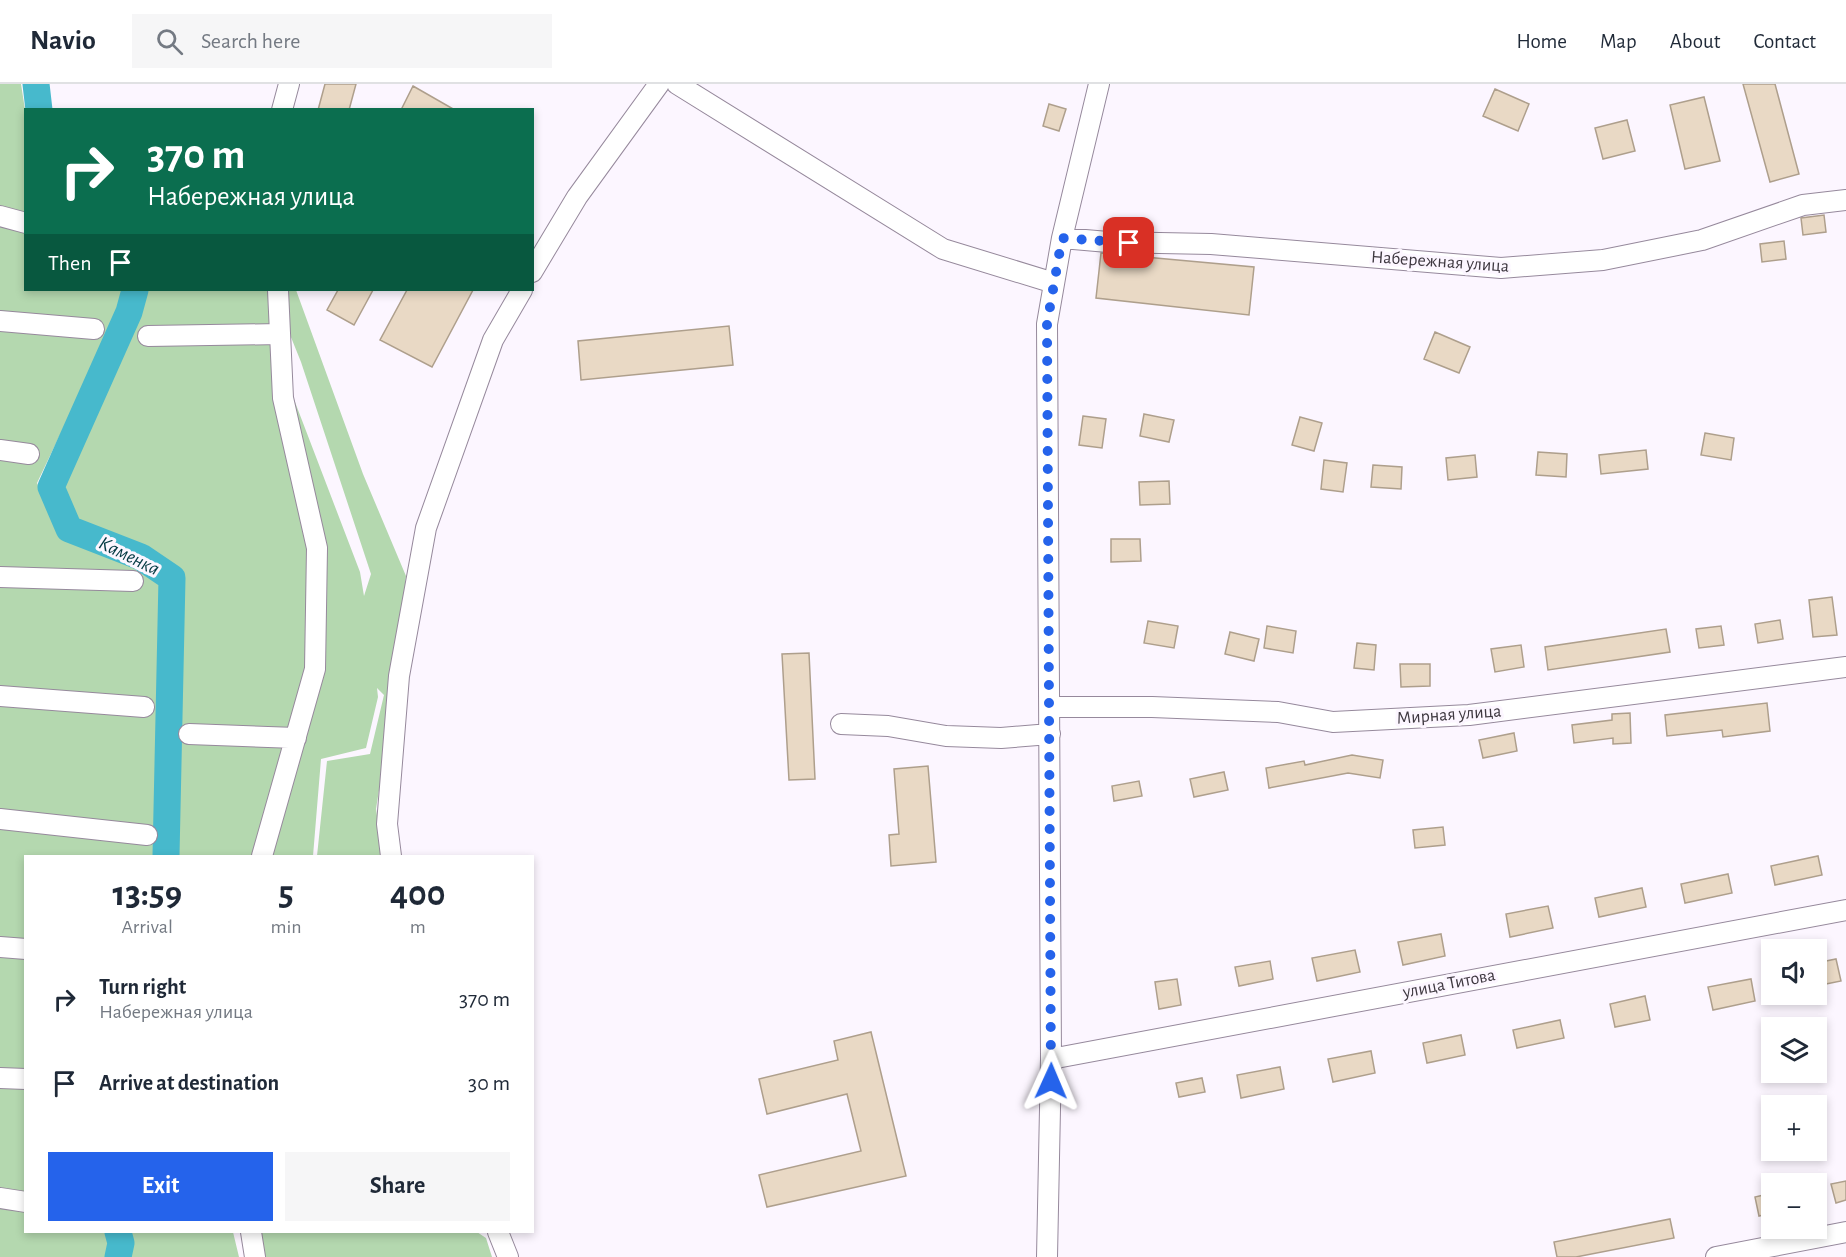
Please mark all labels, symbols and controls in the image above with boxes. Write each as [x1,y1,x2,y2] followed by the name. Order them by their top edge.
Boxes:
[132,14,552,68] search box
[153,25,186,58] icon: search
[30,27,96,55] text: Navio
[201,30,300,52] text: Search here
[1516,31,1567,52] text: Home
[1600,31,1637,52] text: Map
[1670,31,1720,52] text: About
[1753,31,1816,52] text: Contact
[48,132,126,210] icon: right
[147,134,245,176] text: 370 m
[147,183,355,210] text: Набережная улица
[1103,217,1154,268] pin
[1112,226,1145,259] icon: arrive
[104,246,137,279] icon: arrive
[1370,247,1510,276] street label: Набережная улица
[48,252,92,274] text: Then
[96,533,162,579] water label: Каменка
[1396,702,1502,728] street label: Мирная улица
[112,876,182,912] text: 13:59
[278,876,294,912] text: 5
[390,876,446,912] text: 400
[122,917,173,937] text: Arrival
[270,917,302,937] text: min
[410,917,426,937] text: m
[1761,939,1827,1239] map controls
[1761,939,1827,1005] button: sound
[1400,966,1497,1002] street label: улица Титова
[99,976,186,998] text: Turn right
[48,983,81,1016] icon: right
[459,988,510,1010] text: 370 m
[99,1002,253,1022] text: Набережная улица
[1761,1017,1827,1083] button: layers
[1019,1049,1083,1113] position arrow
[48,1067,81,1100] icon: arrive
[99,1072,279,1094] text: Arrive at destination
[468,1072,510,1094] text: 30 m
[1761,1095,1827,1161] button: +
[48,1152,273,1221] button: Exit
[285,1152,510,1221] button: Share
[1761,1173,1827,1239] button: −

